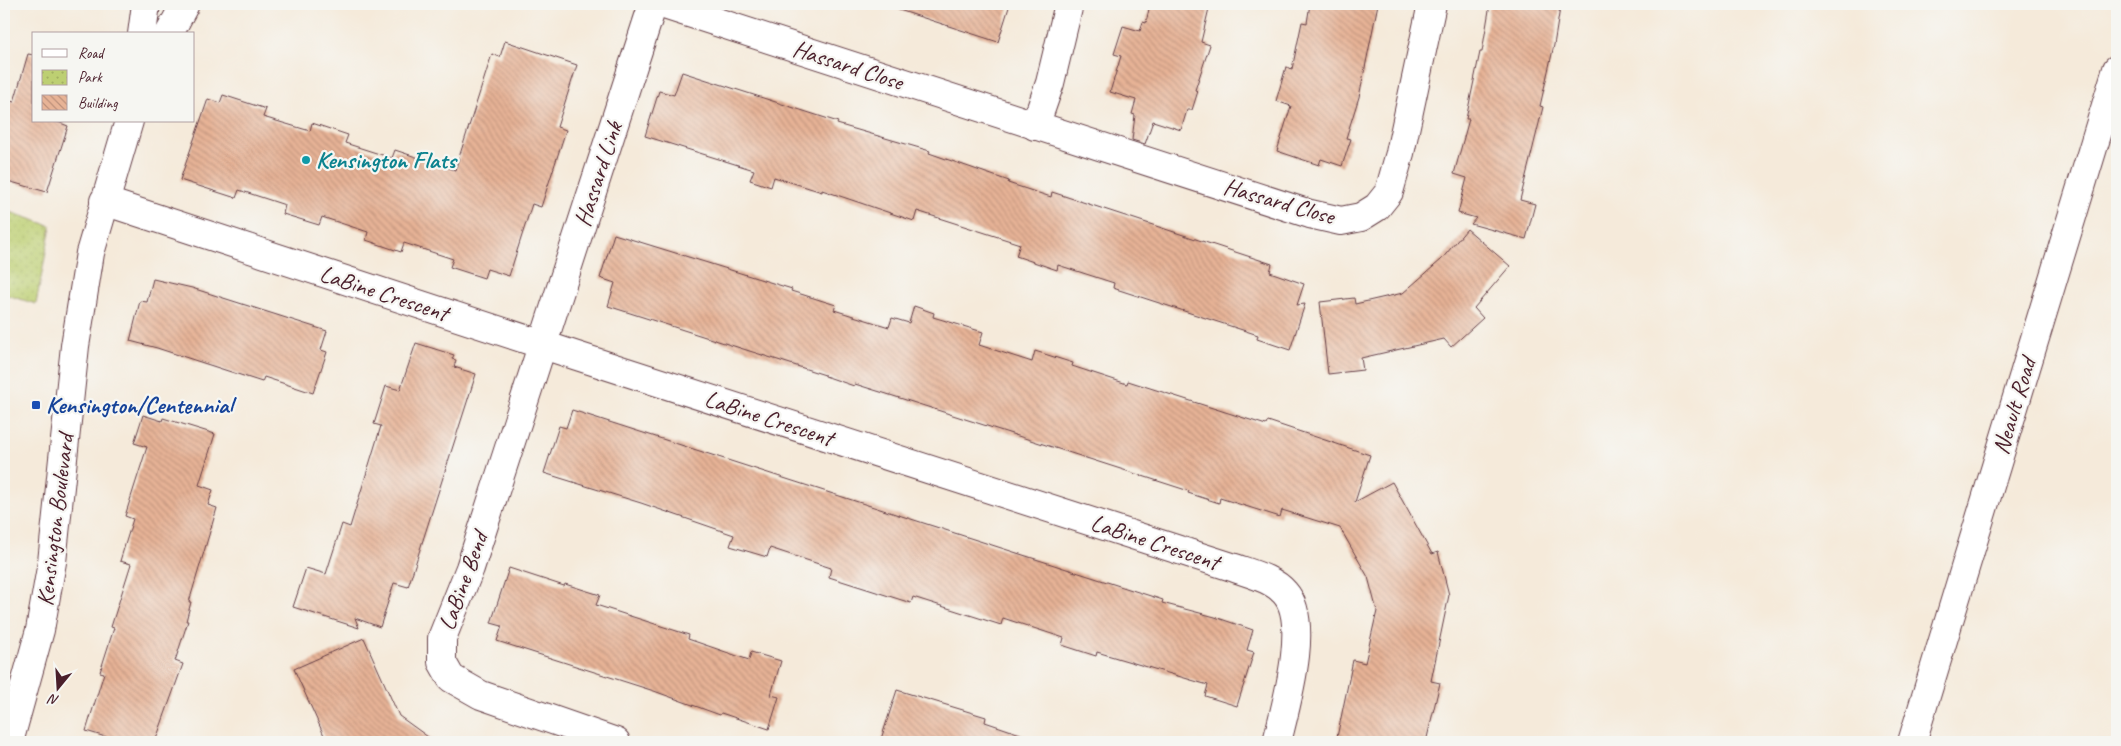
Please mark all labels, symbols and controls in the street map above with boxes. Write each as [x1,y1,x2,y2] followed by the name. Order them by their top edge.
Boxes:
[32,32,195,122] legend
[789,33,909,98] street label: Hassard Close
[78,44,105,63] text: Road
[78,68,103,87] text: Park
[78,94,118,113] text: Building
[567,116,630,230] street label: Hassard Link
[316,145,458,175] place label: Kensington Flats
[300,154,312,166] marker: Kensington Flats
[1220,171,1340,232] street label: Hassard Close
[316,258,455,329] street label: LaBine Crescent
[1985,351,2044,458] street label: Neault Road
[701,383,840,454] street label: LaBine Crescent
[46,390,238,420] place label: Kensington/Centennial
[30,399,42,411] marker: Kensington/Centennial
[30,429,81,608] street label: Kensington Boulevard
[1087,507,1226,578] street label: LaBine Crescent
[431,524,496,634] street label: LaBine Bend
[32,664,82,714] north arrow
[45,690,61,709] text: N

